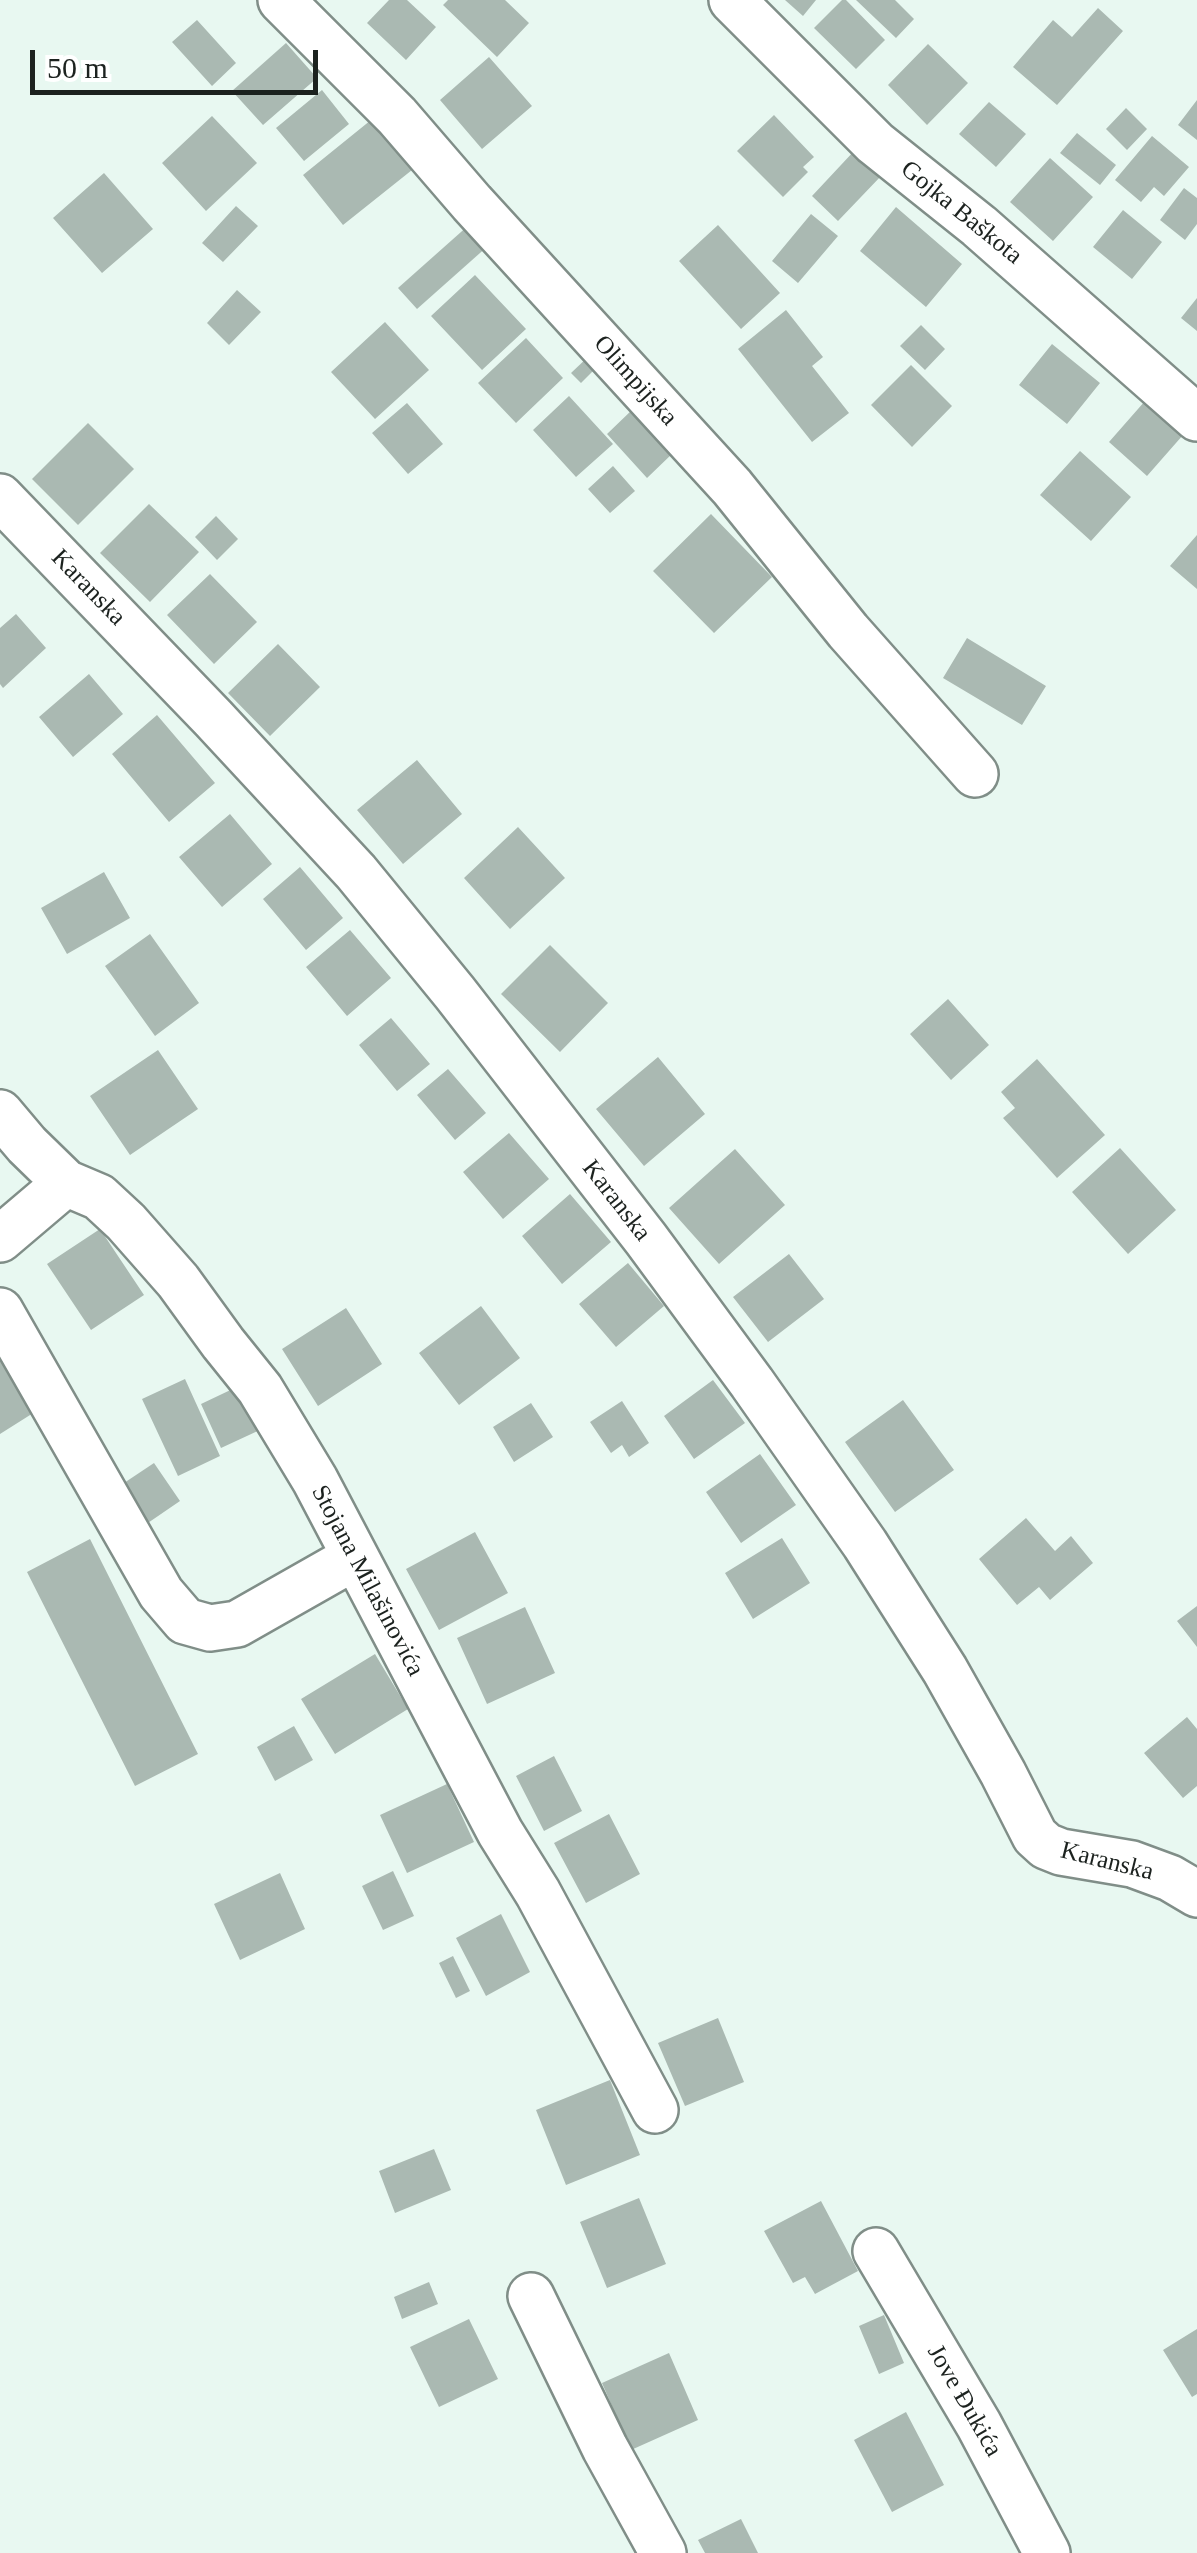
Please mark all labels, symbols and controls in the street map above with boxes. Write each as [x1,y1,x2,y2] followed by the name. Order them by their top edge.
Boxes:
[35,30,322,92] scale bar
[47,51,108,84] text: 50 m
[894,155,1028,271] street label: Gojka Baškota
[587,330,683,432] street label: Olimpijska
[44,544,132,632] street label: Karanska
[575,1155,657,1247] street label: Karanska
[304,1480,430,1682] street label: Stojana Milašinovića
[1058,1836,1156,1888] street label: Karanska
[920,2340,1008,2462] street label: Jove Đukića

